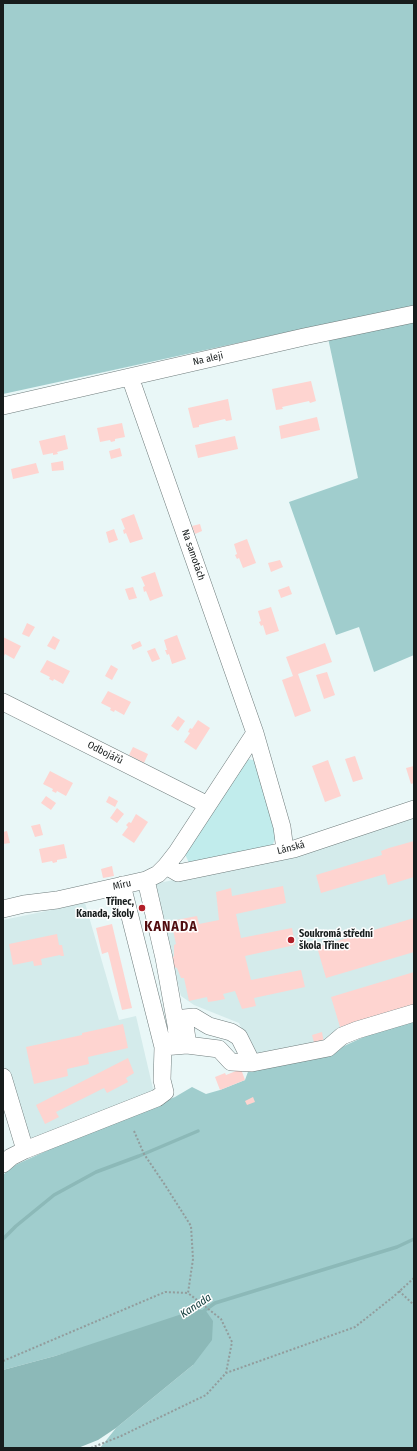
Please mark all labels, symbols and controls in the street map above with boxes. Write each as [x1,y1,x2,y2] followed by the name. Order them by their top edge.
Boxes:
[192,350,224,368] street label: Na aleji
[179,528,207,582] street label: Na samotách
[85,739,125,767] street label: Odbojářů
[276,839,306,857] street label: Lánská
[112,877,132,893] street label: Míru
[76,896,134,920] place label: Třinec, Kanada, školy
[137,903,147,913] marker: Třinec, Kanada, školy
[144,919,198,935] district label: KANADA
[299,928,373,952] place label: Soukromá střední škola Třinec
[286,935,296,945] marker: Soukromá střední škola Třinec
[178,1291,214,1321] water label: Kanada

